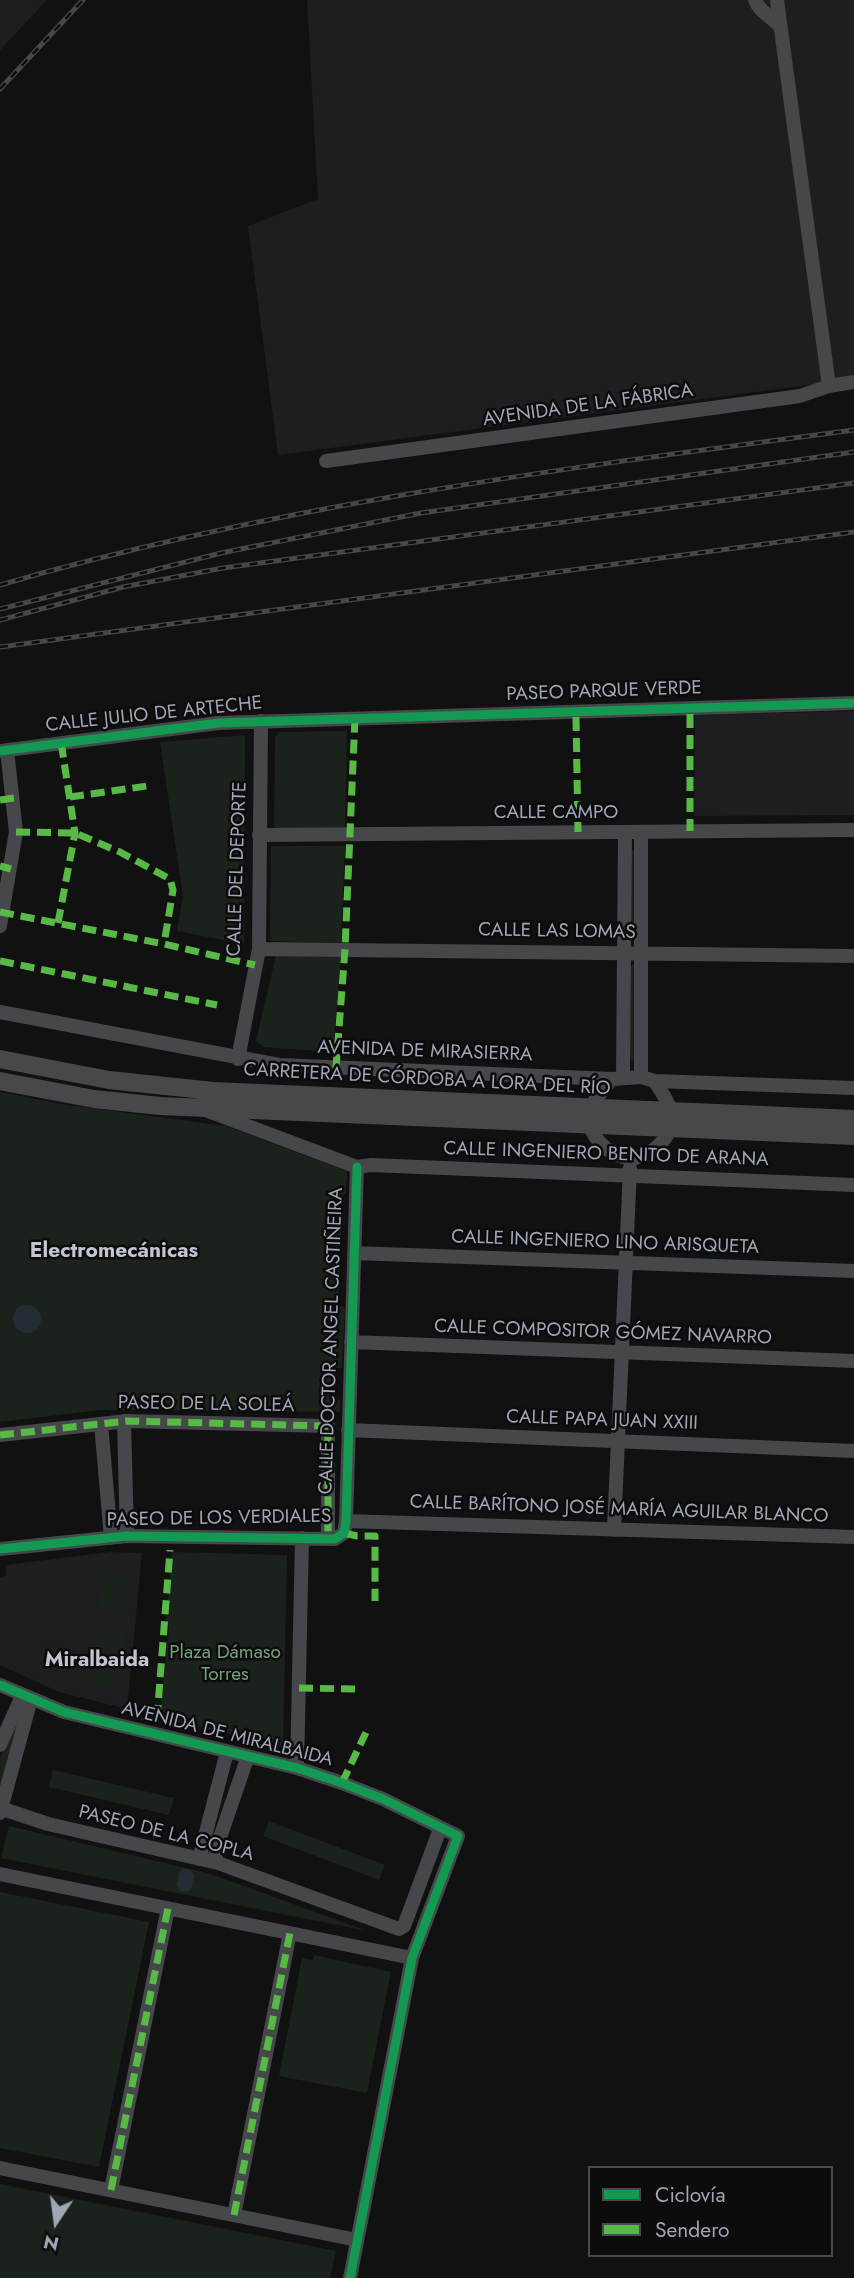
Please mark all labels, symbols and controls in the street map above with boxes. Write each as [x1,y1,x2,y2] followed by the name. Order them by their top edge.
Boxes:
[481,380,695,432] street label: AVENIDA DE LA FÁBRICA
[506,677,702,707] street label: PASEO PARQUE VERDE
[45,692,263,738] street label: CALLE JULIO DE ARTECHE
[224,781,252,957] street label: CALLE DEL DEPORTE
[494,802,618,824] street label: CALLE CAMPO
[478,919,636,945] street label: CALLE LAS LOMAS
[317,1037,533,1067] street label: AVENIDA DE MIRASIERRA
[243,1059,611,1101] street label: CARRETERA DE CÓRDOBA A LORA DEL RÍO
[443,1138,769,1172] street label: CALLE INGENIERO BENITO DE ARANA
[315,1187,349,1495] street label: CALLE DOCTOR ANGEL CASTIÑEIRA
[451,1226,759,1260] street label: CALLE INGENIERO LINO ARISQUETA
[30,1239,198,1265] district label: Electromecánicas
[434,1316,772,1350] street label: CALLE COMPOSITOR GÓMEZ NAVARRO
[118,1392,294,1418] street label: PASEO DE LA SOLEÁ
[506,1406,698,1436] street label: CALLE PAPA JUAN XXIII
[409,1491,829,1529] street label: CALLE BARÍTONO JOSÉ MARÍA AGUILAR BLANCO
[107,1506,331,1532] street label: PASEO DE LOS VERDIALES
[169,1642,281,1686] park label: Plaza Dámaso Torres
[45,1648,149,1674] district label: Miralbaida
[119,1698,335,1772] street label: AVENIDA DE MIRALBAIDA
[76,1801,256,1867] street label: PASEO DE LA COPLA
[588,2166,833,2257] legend
[655,2180,726,2210] text: Ciclovía
[21,2187,91,2257] north arrow
[655,2215,730,2245] text: Sendero
[41,2228,62,2258] text: N

